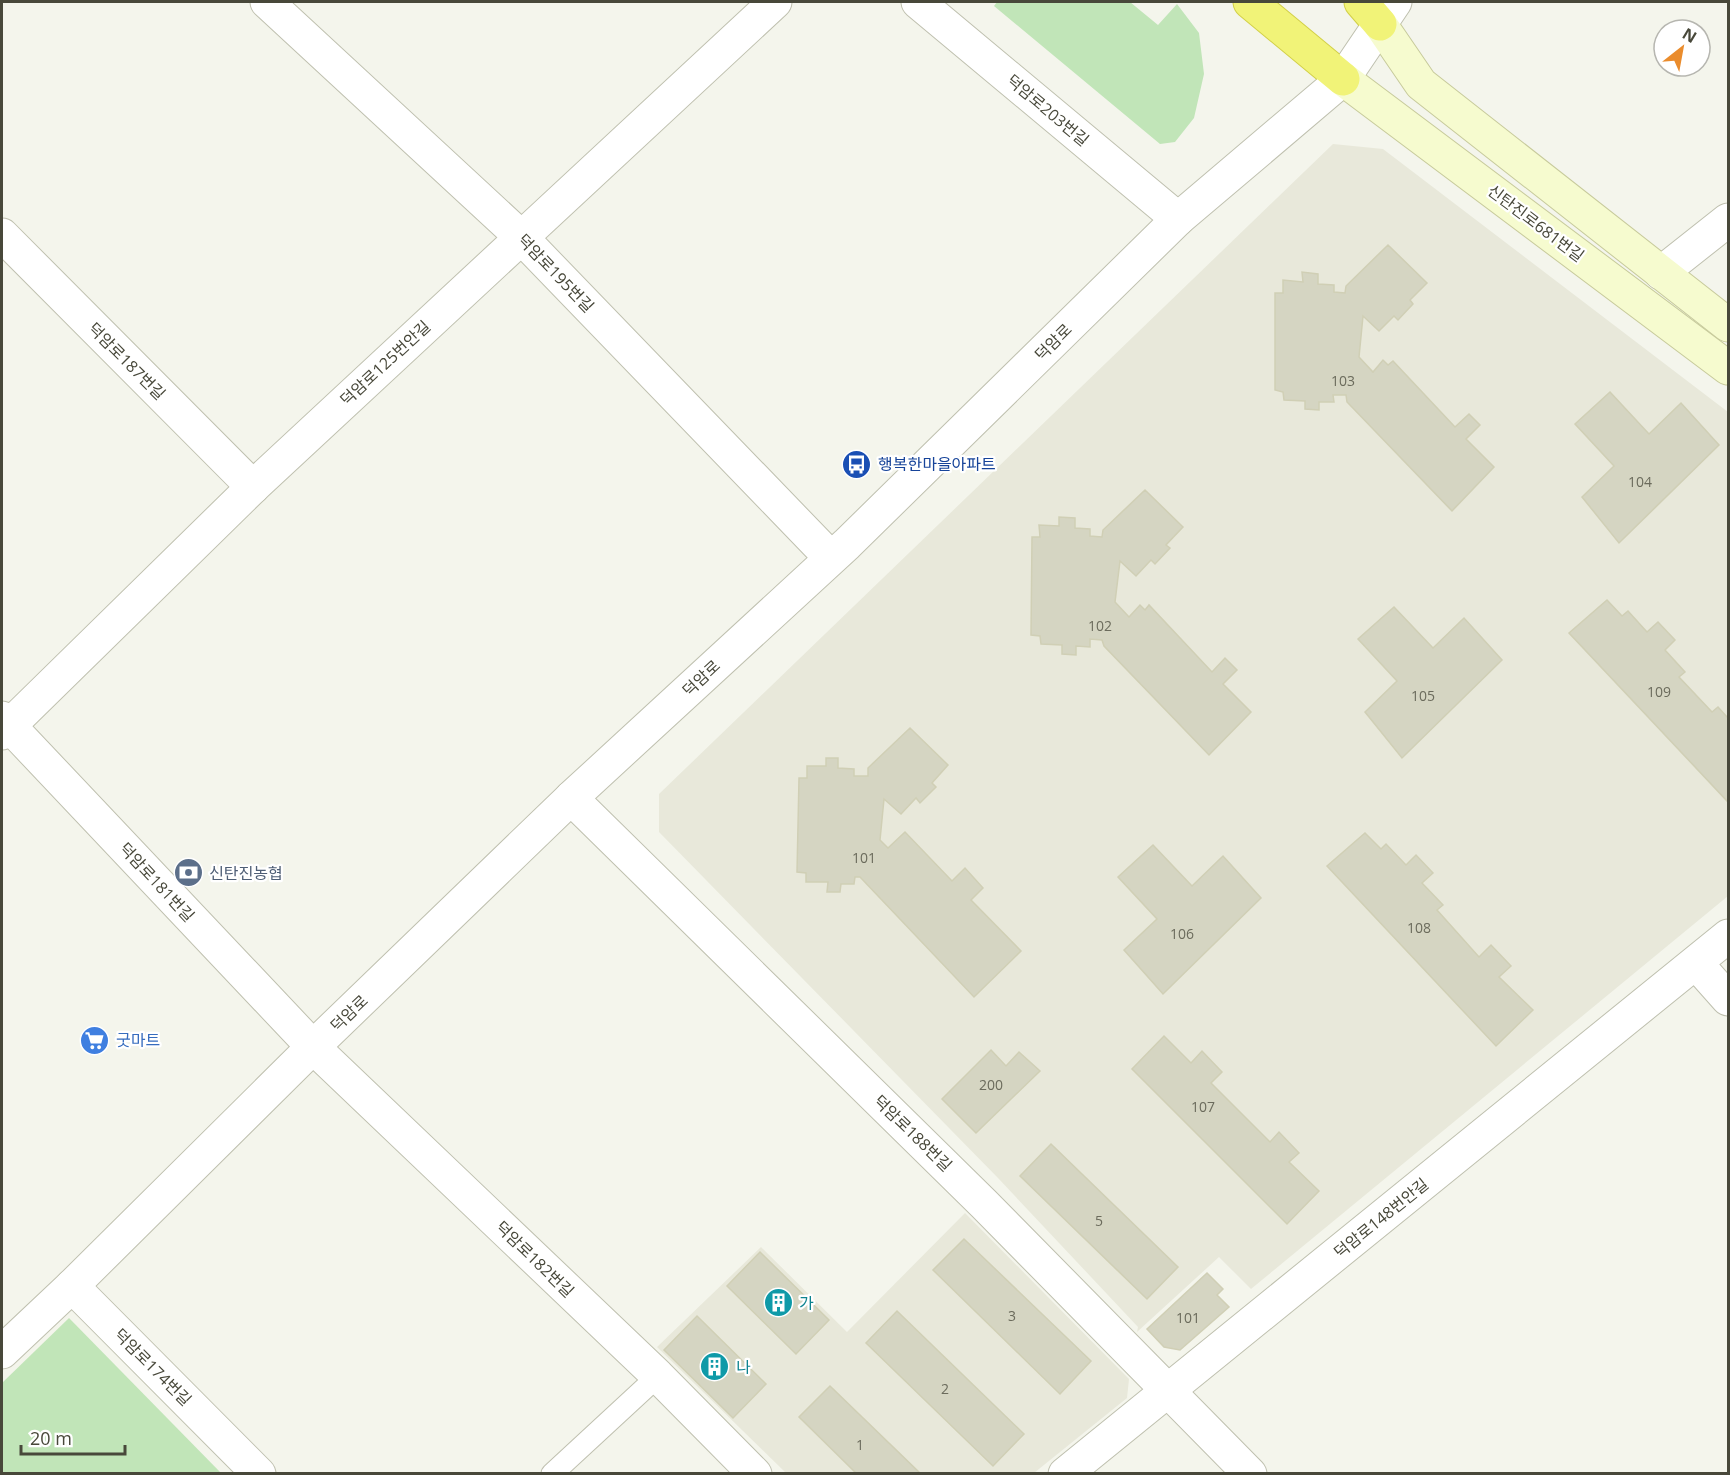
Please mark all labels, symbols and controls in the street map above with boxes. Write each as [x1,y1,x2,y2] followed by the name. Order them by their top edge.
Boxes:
[1652,18,1712,78] north arrow
[1678,22,1701,48] text: N
[1002,69,1094,151] street label: 덕암로203번길
[1483,179,1589,267] street label: 신탄진로681번길
[513,229,599,317] street label: 덕암로195번길
[335,315,435,411] street label: 덕암로125번안길
[83,317,171,405] street label: 덕암로187번길
[1030,318,1077,365] street label: 덕암로
[1331,371,1355,390] house number: 103
[841,448,873,480] bus stop icon: 행복한마을아파트
[878,453,996,475] place label: 행복한마을아파트
[1628,472,1652,491] house number: 104
[1088,616,1112,635] house number: 102
[677,655,725,701] street label: 덕암로
[1647,682,1671,701] house number: 109
[1411,686,1435,705] house number: 105
[114,838,200,926] street label: 덕암로181번길
[852,848,876,867] house number: 101
[172,857,204,889] bank icon: 신탄진농협
[209,862,283,884] place label: 신탄진농협
[1407,918,1431,937] house number: 108
[1170,924,1194,943] house number: 106
[325,990,373,1036] street label: 덕암로
[79,1024,111,1056] supermarket icon: 굿마트
[116,1029,160,1051] place label: 굿마트
[979,1075,1003,1094] house number: 200
[869,1090,957,1176] street label: 덕암로188번길
[1191,1097,1215,1116] house number: 107
[1329,1173,1433,1263] street label: 덕암로148번안길
[1095,1211,1103,1230] house number: 5
[491,1216,579,1302] street label: 덕암로182번길
[762,1287,794,1319] building icon: 가
[799,1292,814,1314] place label: 가
[1008,1306,1016,1325] house number: 3
[1176,1308,1200,1327] house number: 101
[109,1323,197,1411] street label: 덕암로174번길
[699,1351,731,1383] building icon: 나
[736,1356,751,1378] place label: 나
[941,1379,949,1398] house number: 2
[21,1418,124,1456] scale bar
[30,1426,72,1450] text: 20 m
[856,1435,864,1454] house number: 1

